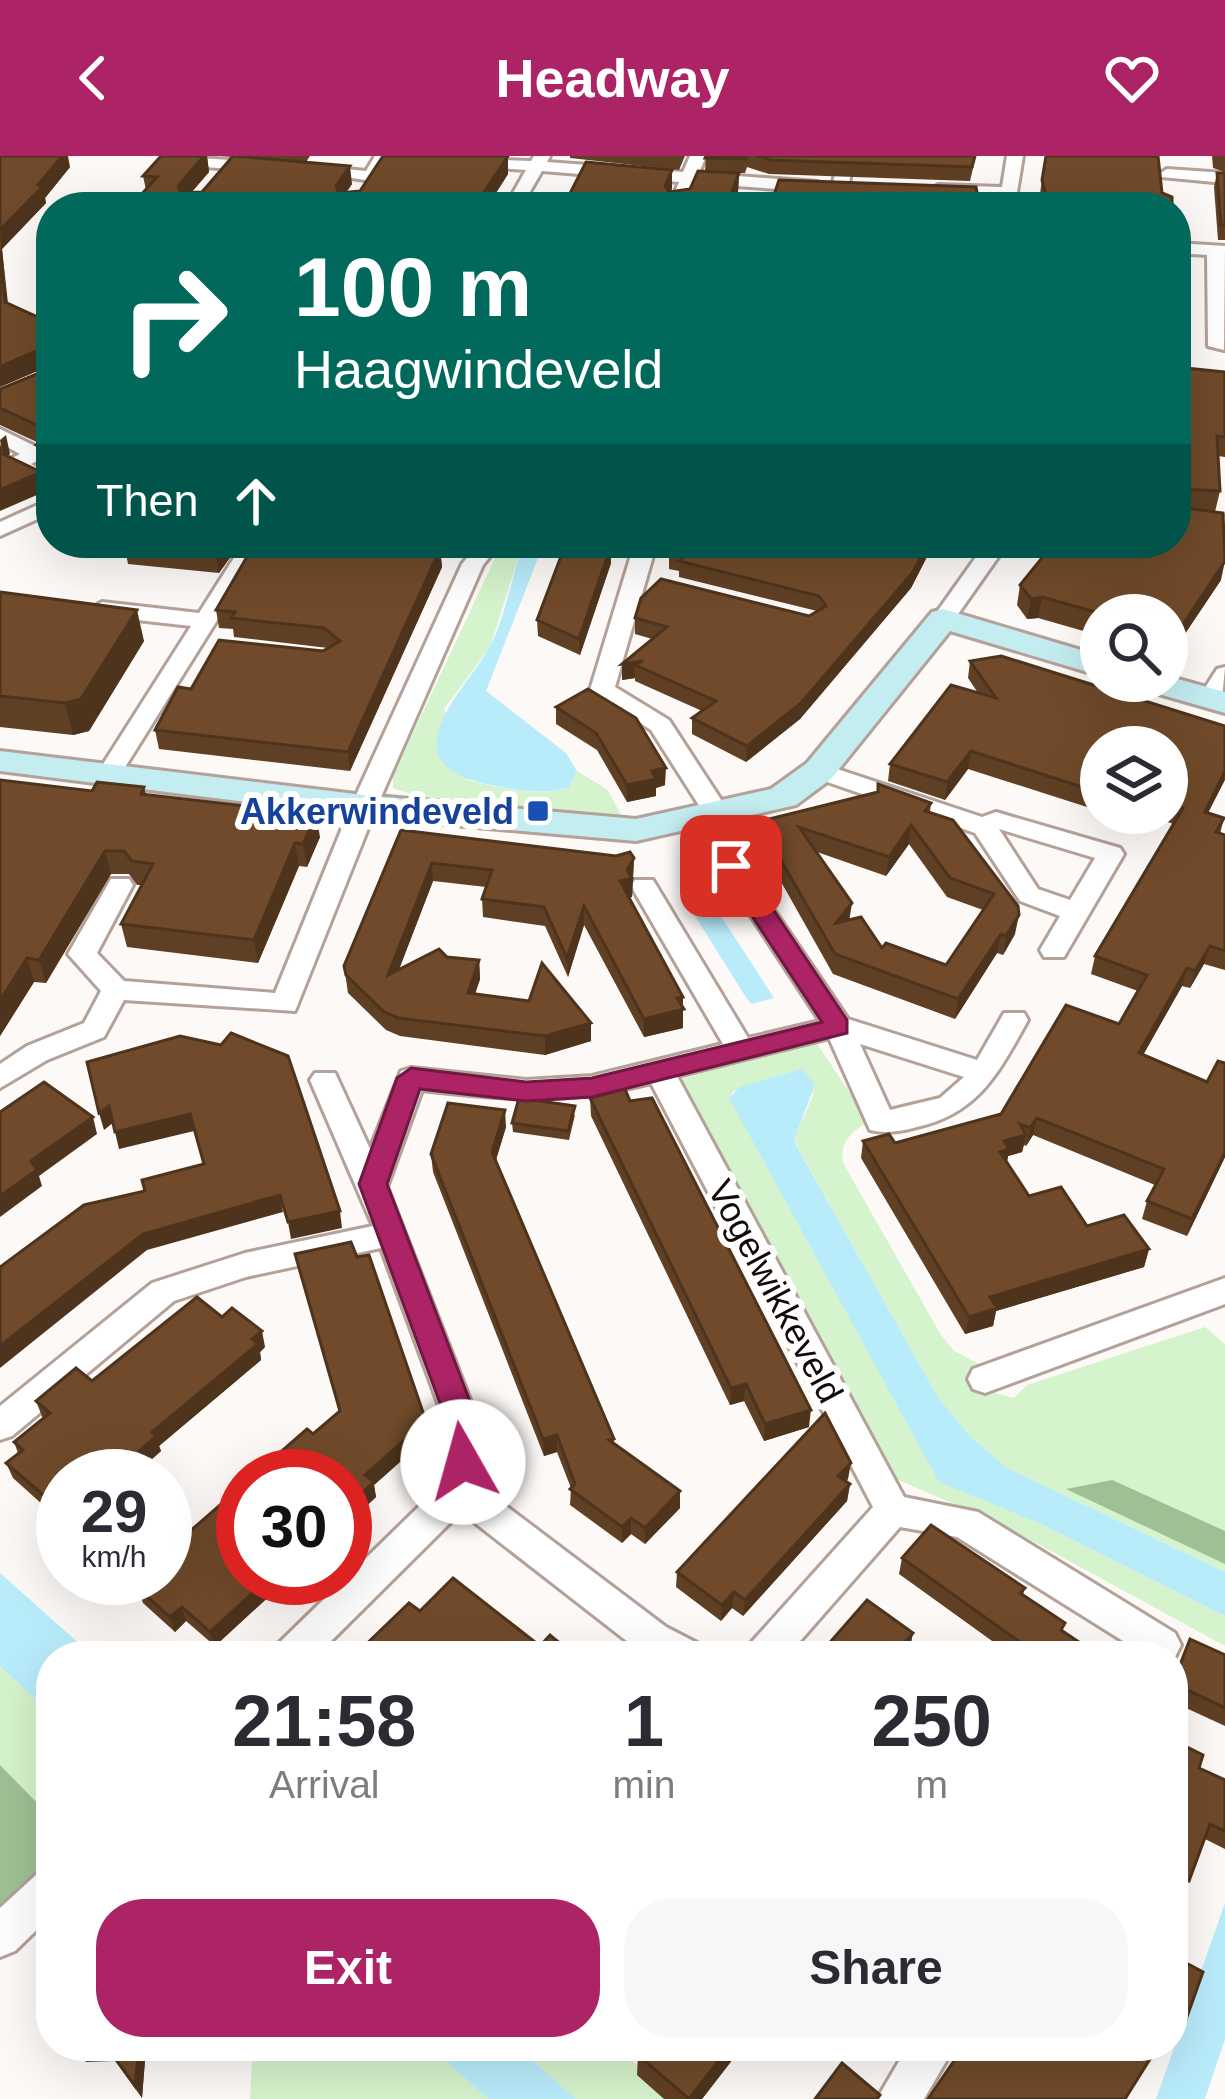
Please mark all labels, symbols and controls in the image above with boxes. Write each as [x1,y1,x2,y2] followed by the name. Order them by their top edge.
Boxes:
[60,45,126,111] icon: back
[1099,45,1165,111] icon: heart
[495,48,730,108] text: Headway
[96,240,252,396] icon: right
[294,240,532,334] text: 100 m
[294,339,663,399] text: Haagwindeveld
[223,468,289,534] icon: ahead
[96,475,199,526] text: Then
[1080,594,1188,834] map controls
[1080,594,1188,702] button: search
[1080,726,1188,834] button: layers
[240,791,514,832] place label: Akkerwindeveld
[525,798,551,824] marker: Akkerwindeveld
[680,815,782,917] pin
[698,833,764,899] icon: arrive
[700,1173,851,1410] street label: Vogelwikkeveld
[400,1399,526,1525] position arrow
[216,1449,372,1605] speed limit sign: 30
[81,1478,147,1545] text: 29
[81,1540,147,1573] text: km/h
[232,1681,416,1761] text: 21:58
[624,1681,664,1761] text: 1
[872,1681,992,1761] text: 250
[269,1763,380,1806] text: Arrival
[613,1763,675,1806] text: min
[915,1763,948,1806] text: m
[96,1899,600,2037] button: Exit
[624,1899,1128,2037] button: Share

